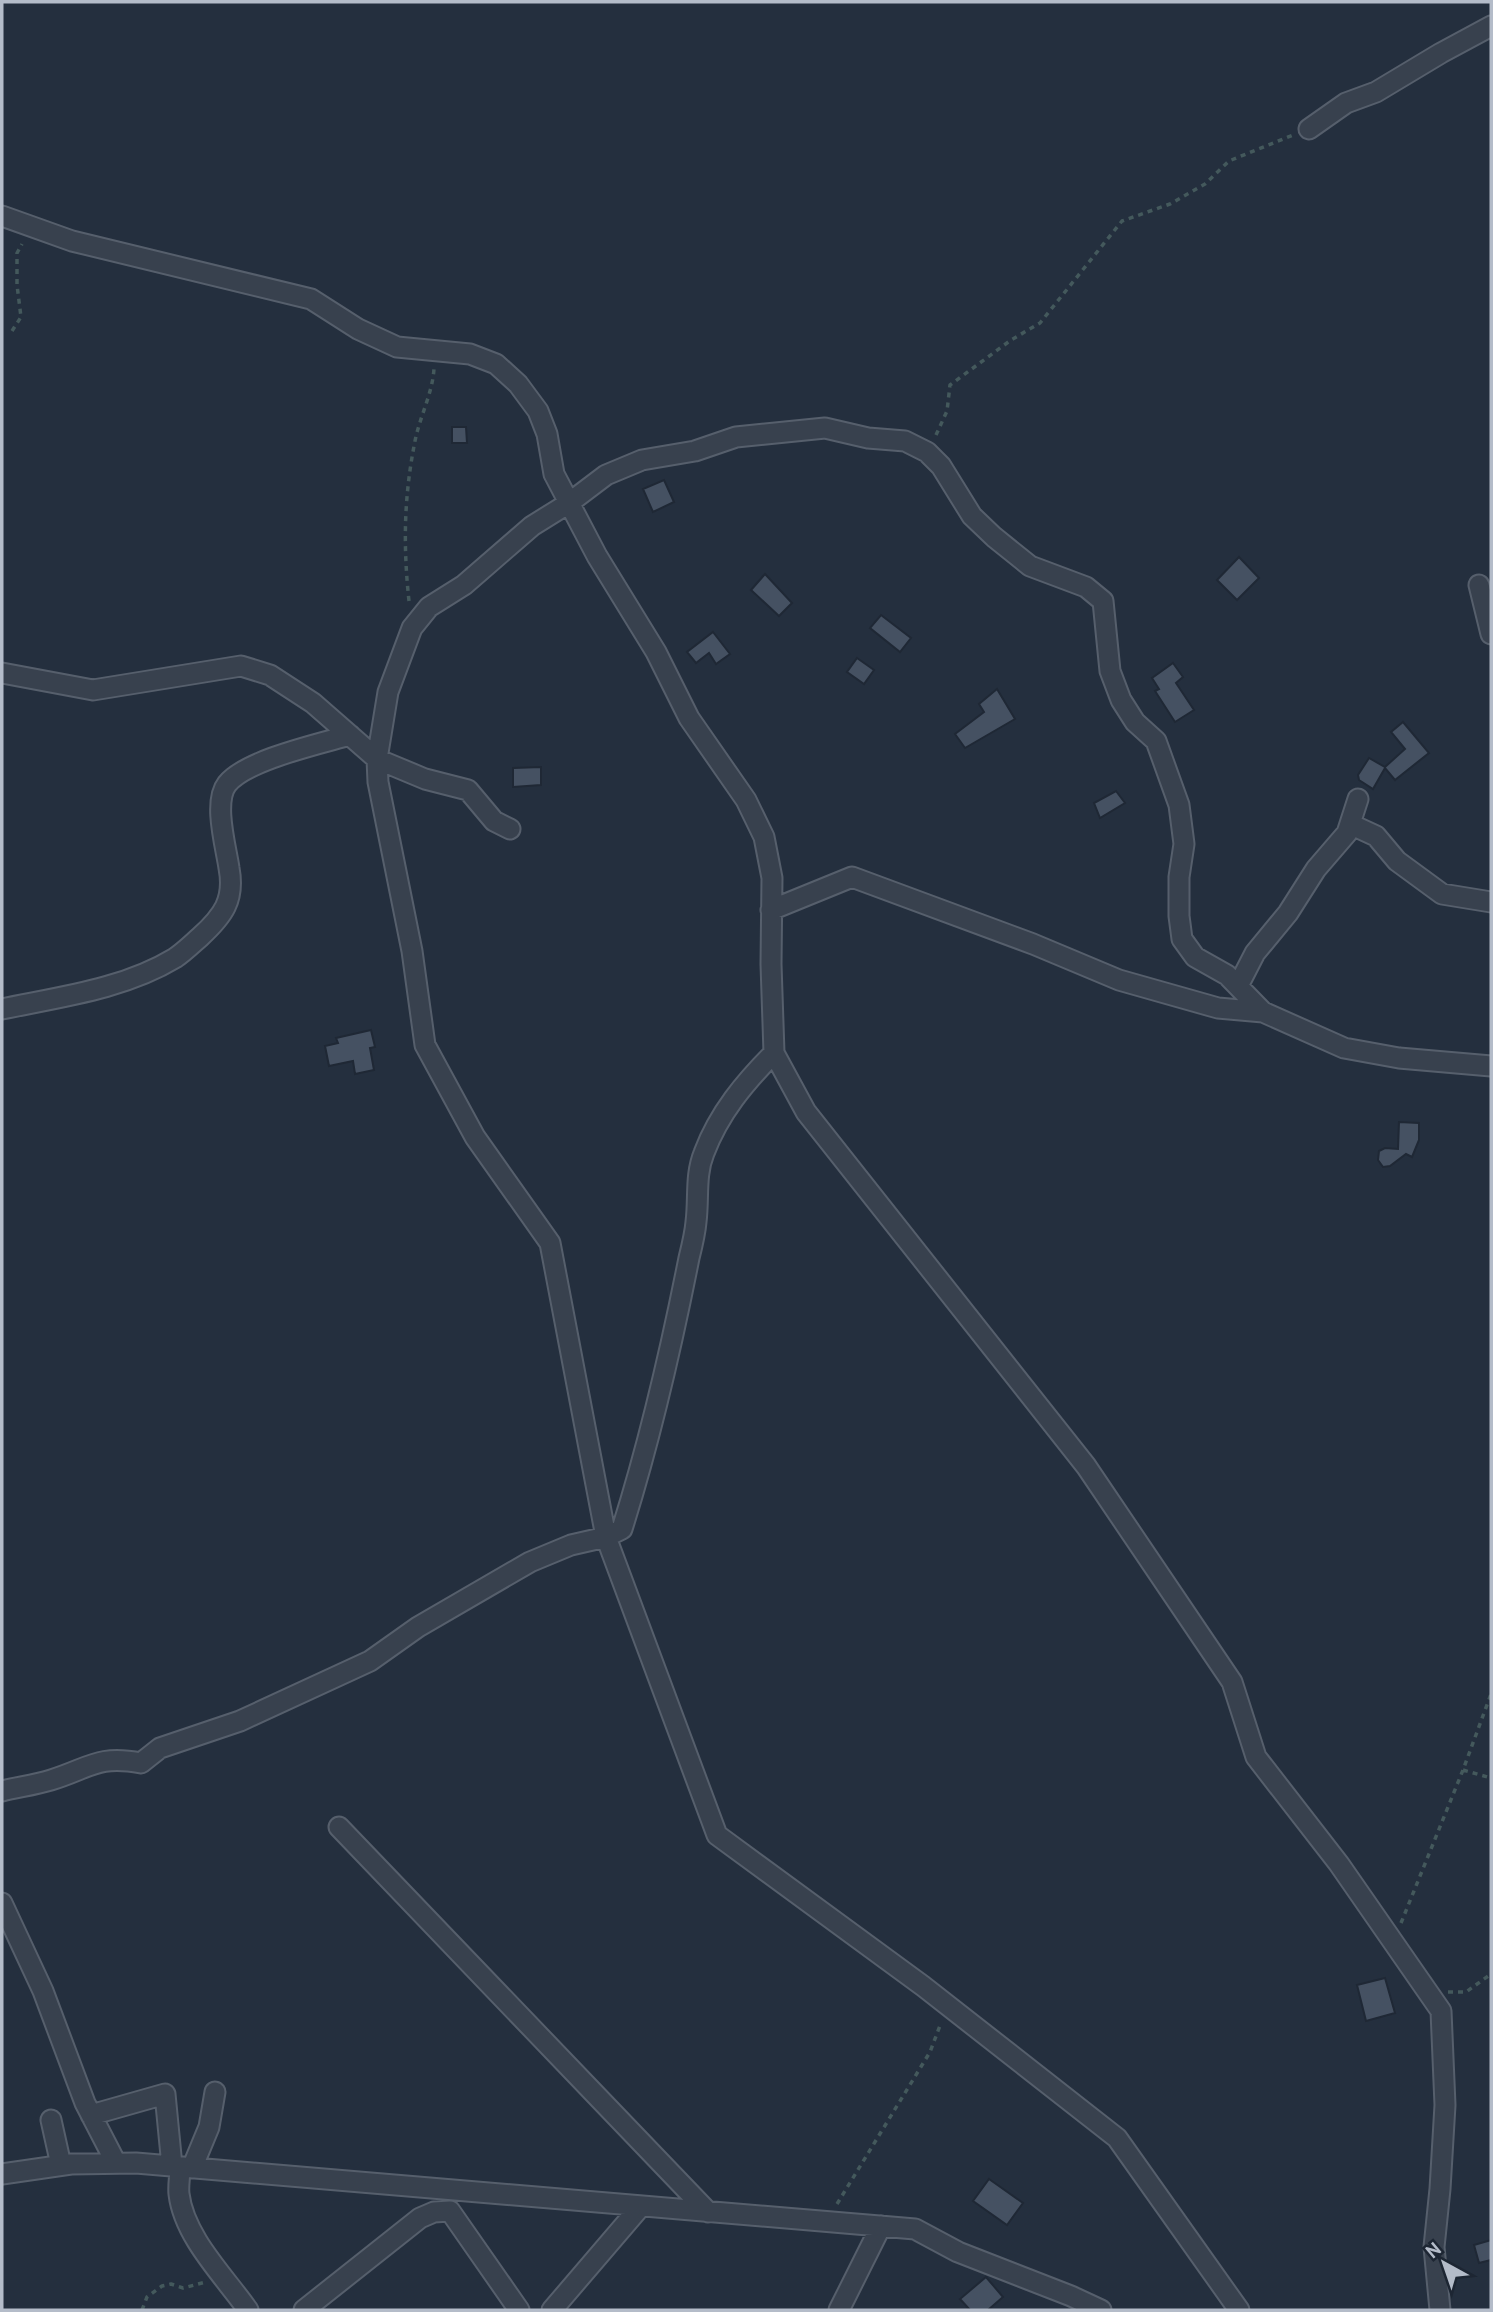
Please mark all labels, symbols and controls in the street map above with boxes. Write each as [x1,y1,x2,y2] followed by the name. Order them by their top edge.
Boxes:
[1409,2228,1479,2298] north arrow
[1421,2237,1446,2263] text: N

